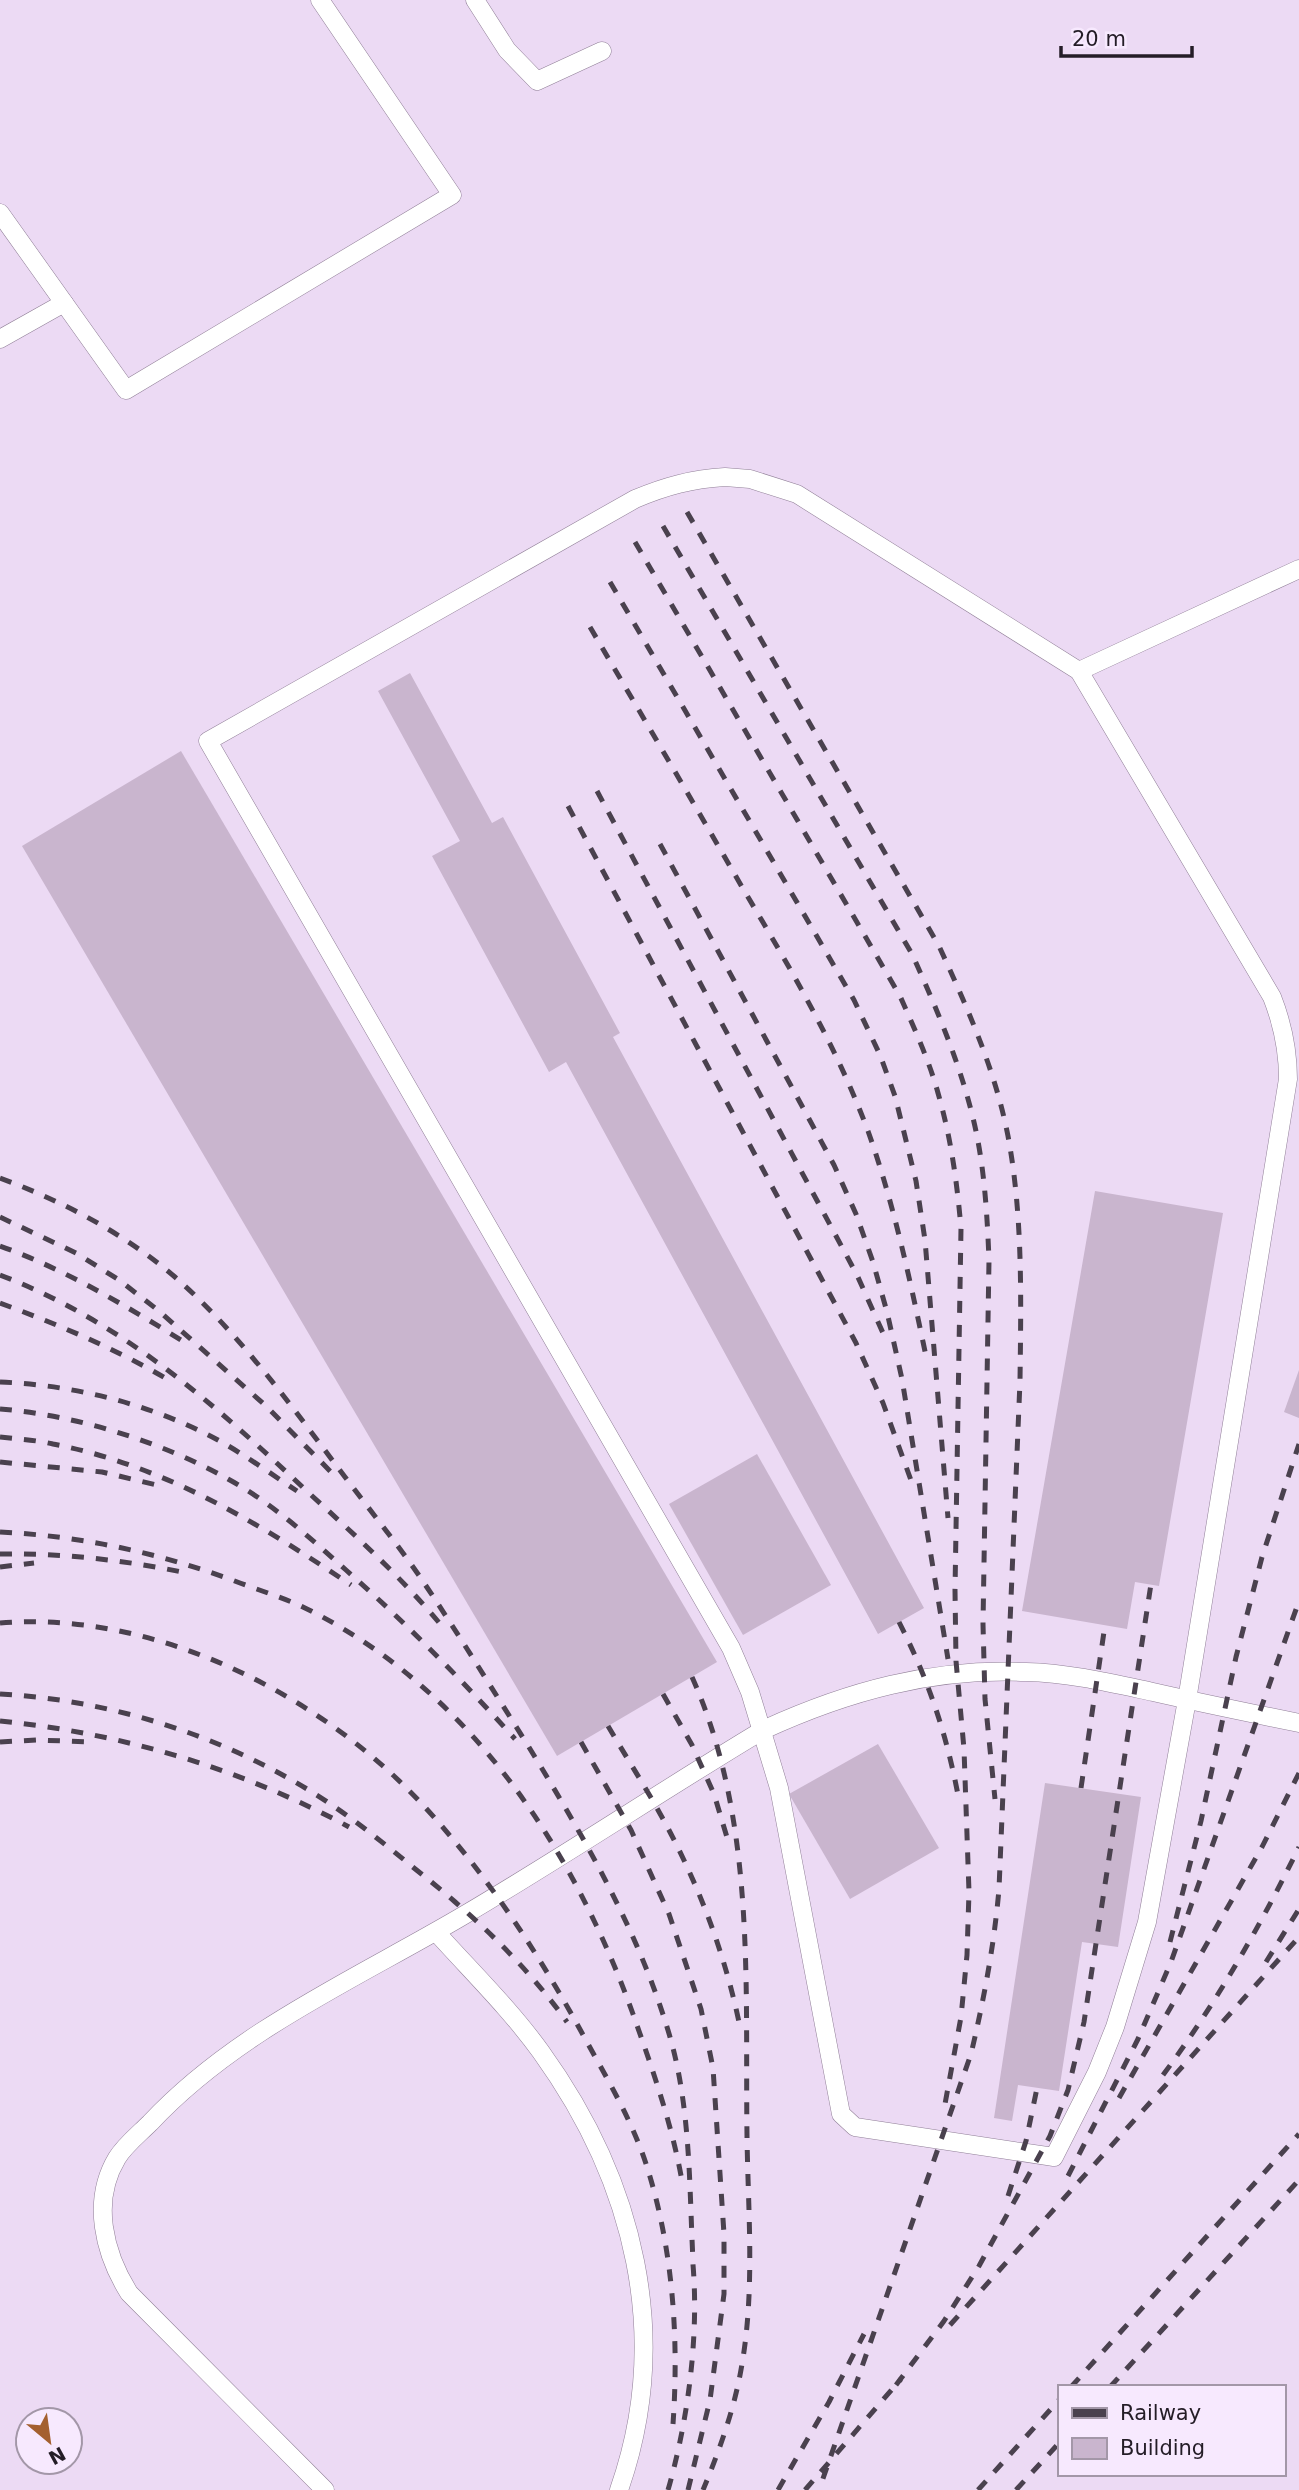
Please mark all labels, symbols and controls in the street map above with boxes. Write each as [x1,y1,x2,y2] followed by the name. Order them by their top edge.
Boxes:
[1061,14,1192,58] scale bar
[1072,27,1126,51] text: 20 m
[1058,2385,1285,2476] legend
[1120,2401,1201,2425] text: Railway
[14,2406,84,2476] north arrow
[1120,2436,1205,2460] text: Building
[45,2442,70,2469] text: N

